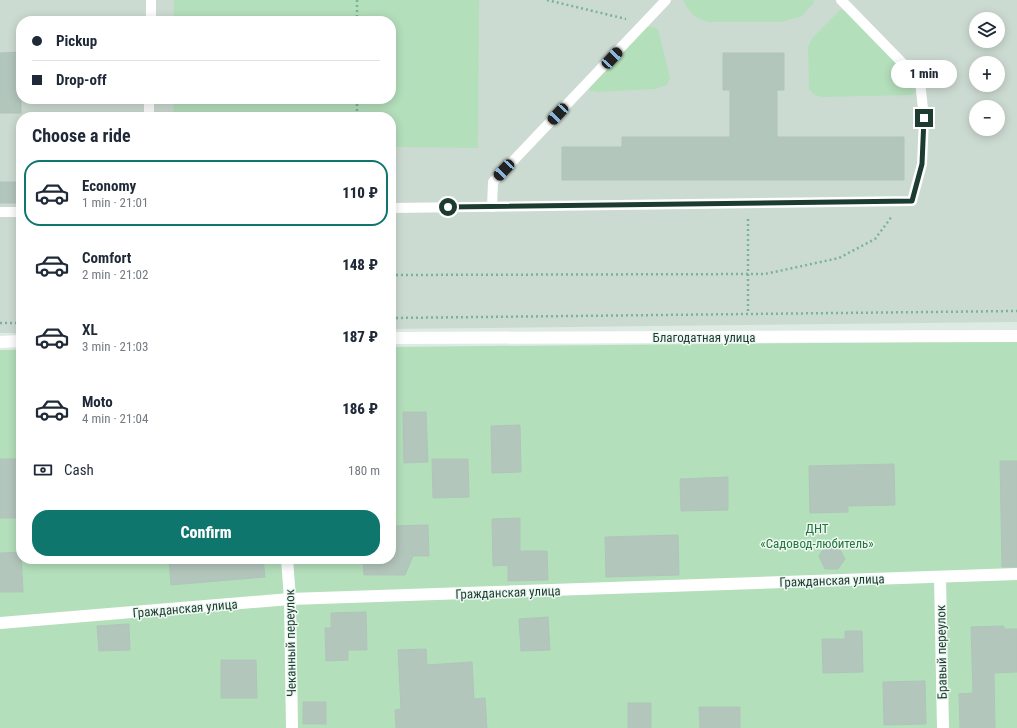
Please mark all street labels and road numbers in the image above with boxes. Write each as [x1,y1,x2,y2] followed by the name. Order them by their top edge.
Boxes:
[653,330,755,345] street label: Благодатная улица
[779,571,885,590] street label: Гражданская улица
[455,583,561,602] street label: Гражданская улица
[282,588,299,697] street label: Чеканный переулок
[132,596,238,621] street label: Гражданская улица
[933,604,950,699] street label: Бравый переулок

